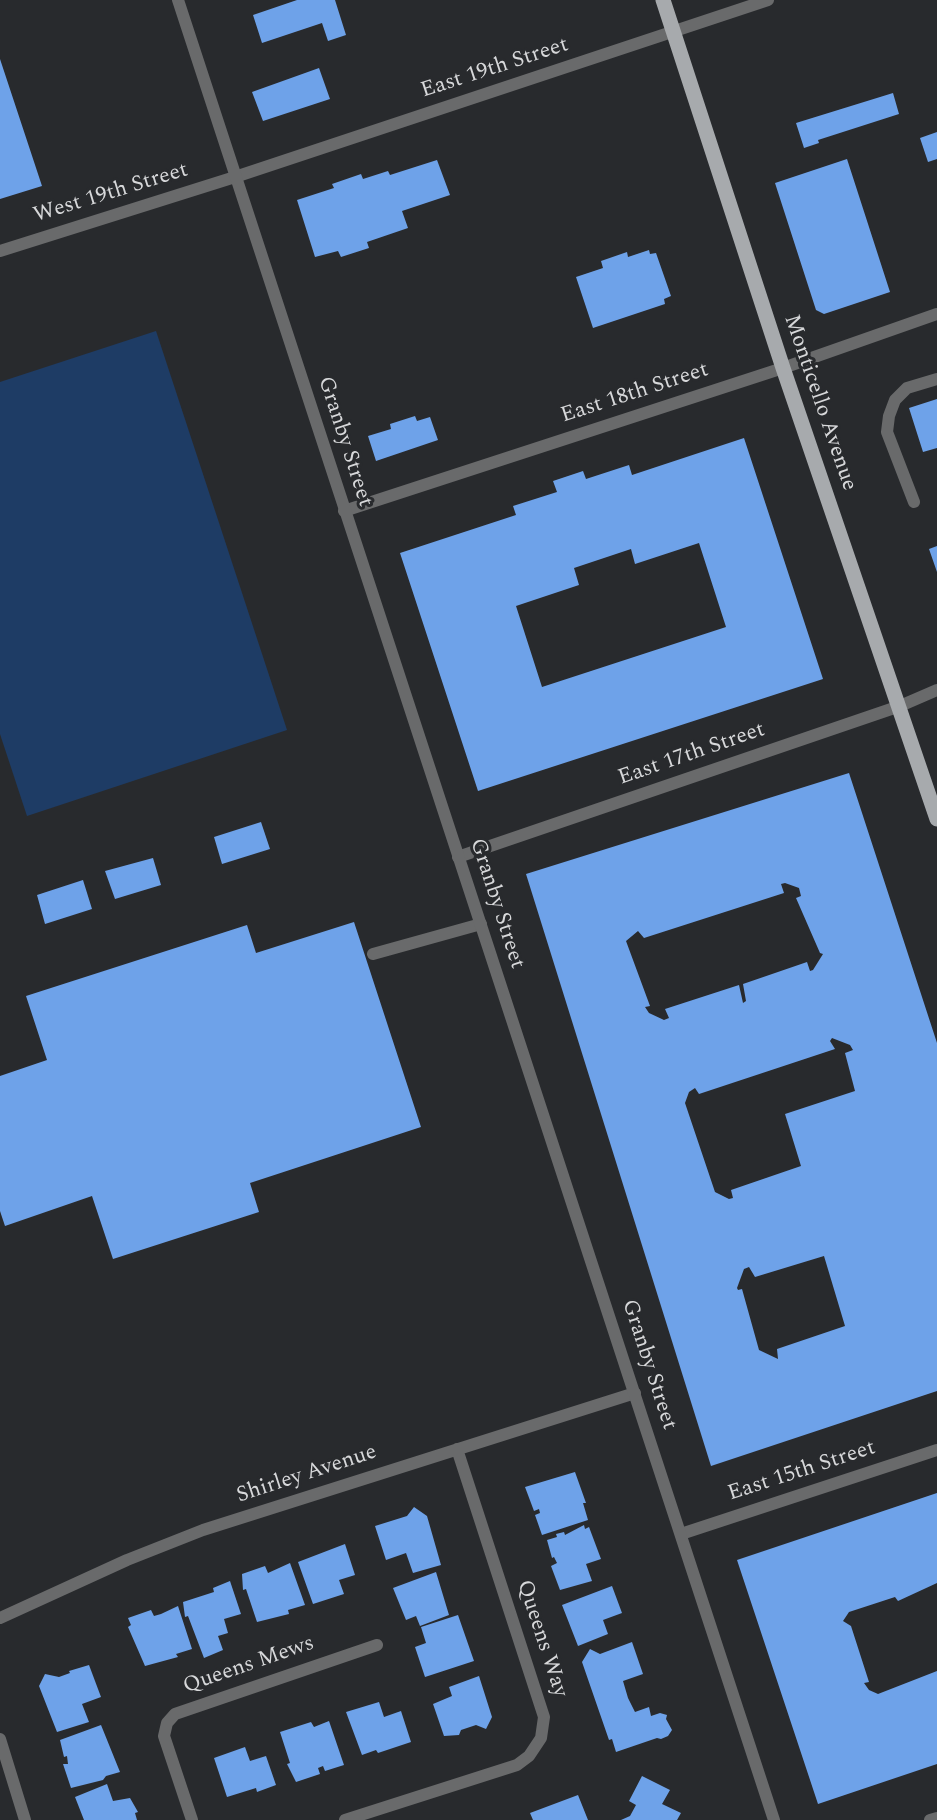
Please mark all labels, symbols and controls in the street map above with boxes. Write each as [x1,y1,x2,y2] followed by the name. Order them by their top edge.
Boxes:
[418,33,572,105] street label: East 19th Street
[31,158,191,230] street label: West 19th Street
[776,311,862,495] street label: Monticello Avenue
[558,358,712,430] street label: East 18th Street
[311,374,377,510] street label: Granby Street
[615,718,769,792] street label: East 17th Street
[463,836,529,972] street label: Granby Street
[615,1297,681,1433] street label: Granby Street
[725,1436,879,1508] street label: East 15th Street
[234,1440,380,1510] street label: Shirley Avenue
[510,1577,572,1701] street label: Queens Way
[180,1631,318,1701] street label: Queens Mews

